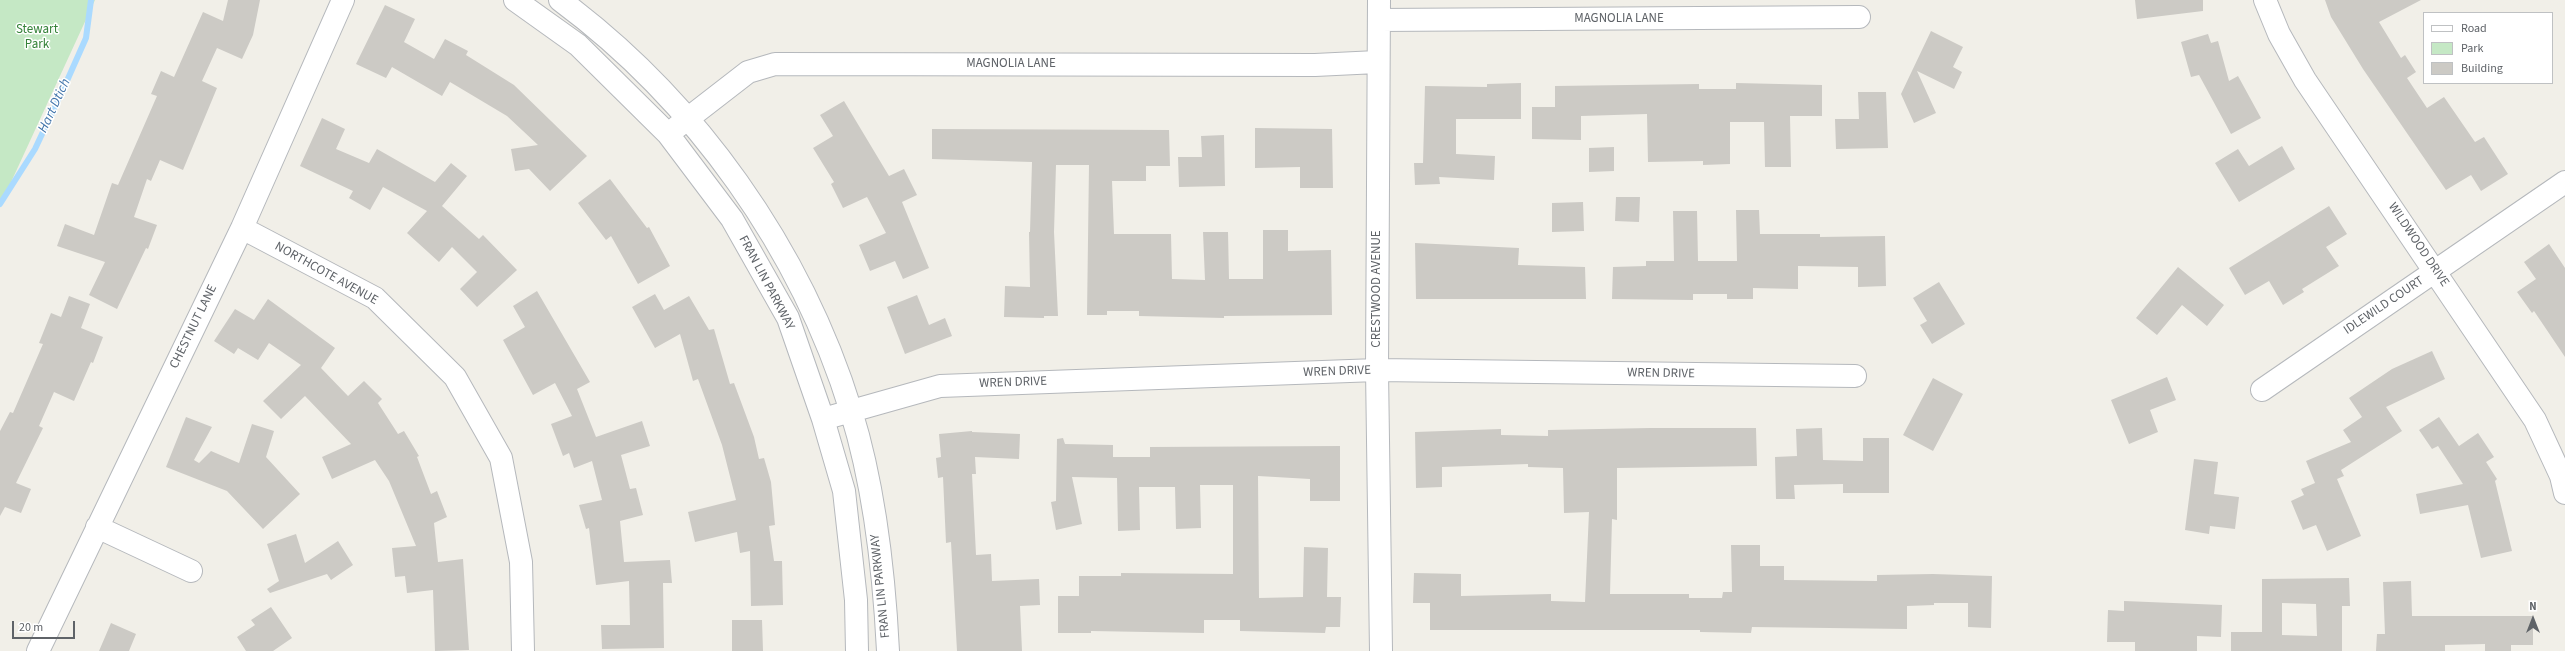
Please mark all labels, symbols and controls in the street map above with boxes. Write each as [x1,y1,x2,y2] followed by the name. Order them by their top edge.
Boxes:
[1574,11,1664,27] street label: MAGNOLIA LANE
[2423,12,2553,84] legend
[2461,20,2487,37] text: Road
[16,22,58,53] park label: Stewart Park
[2461,40,2483,57] text: Park
[966,56,1056,72] street label: MAGNOLIA LANE
[2461,60,2503,77] text: Building
[35,76,75,136] water label: Hart Dtich
[2384,200,2452,290] street label: WILDWOOD DRIVE
[1369,230,1385,348] street label: CRESTWOOD AVENUE
[735,233,797,333] street label: FRAN LIN PARKWAY
[272,239,380,309] street label: NORTHCOTE AVENUE
[2341,273,2427,339] street label: IDLEWILD COURT
[167,282,221,372] street label: CHESTNUT LANE
[1303,363,1371,381] street label: WREN DRIVE
[1627,366,1695,382] street label: WREN DRIVE
[979,374,1047,392] street label: WREN DRIVE
[868,533,894,639] street label: FRAN LIN PARKWAY
[2513,599,2553,639] north arrow
[2529,599,2537,614] text: N
[14,613,77,639] scale bar
[19,619,43,636] text: 20 m

